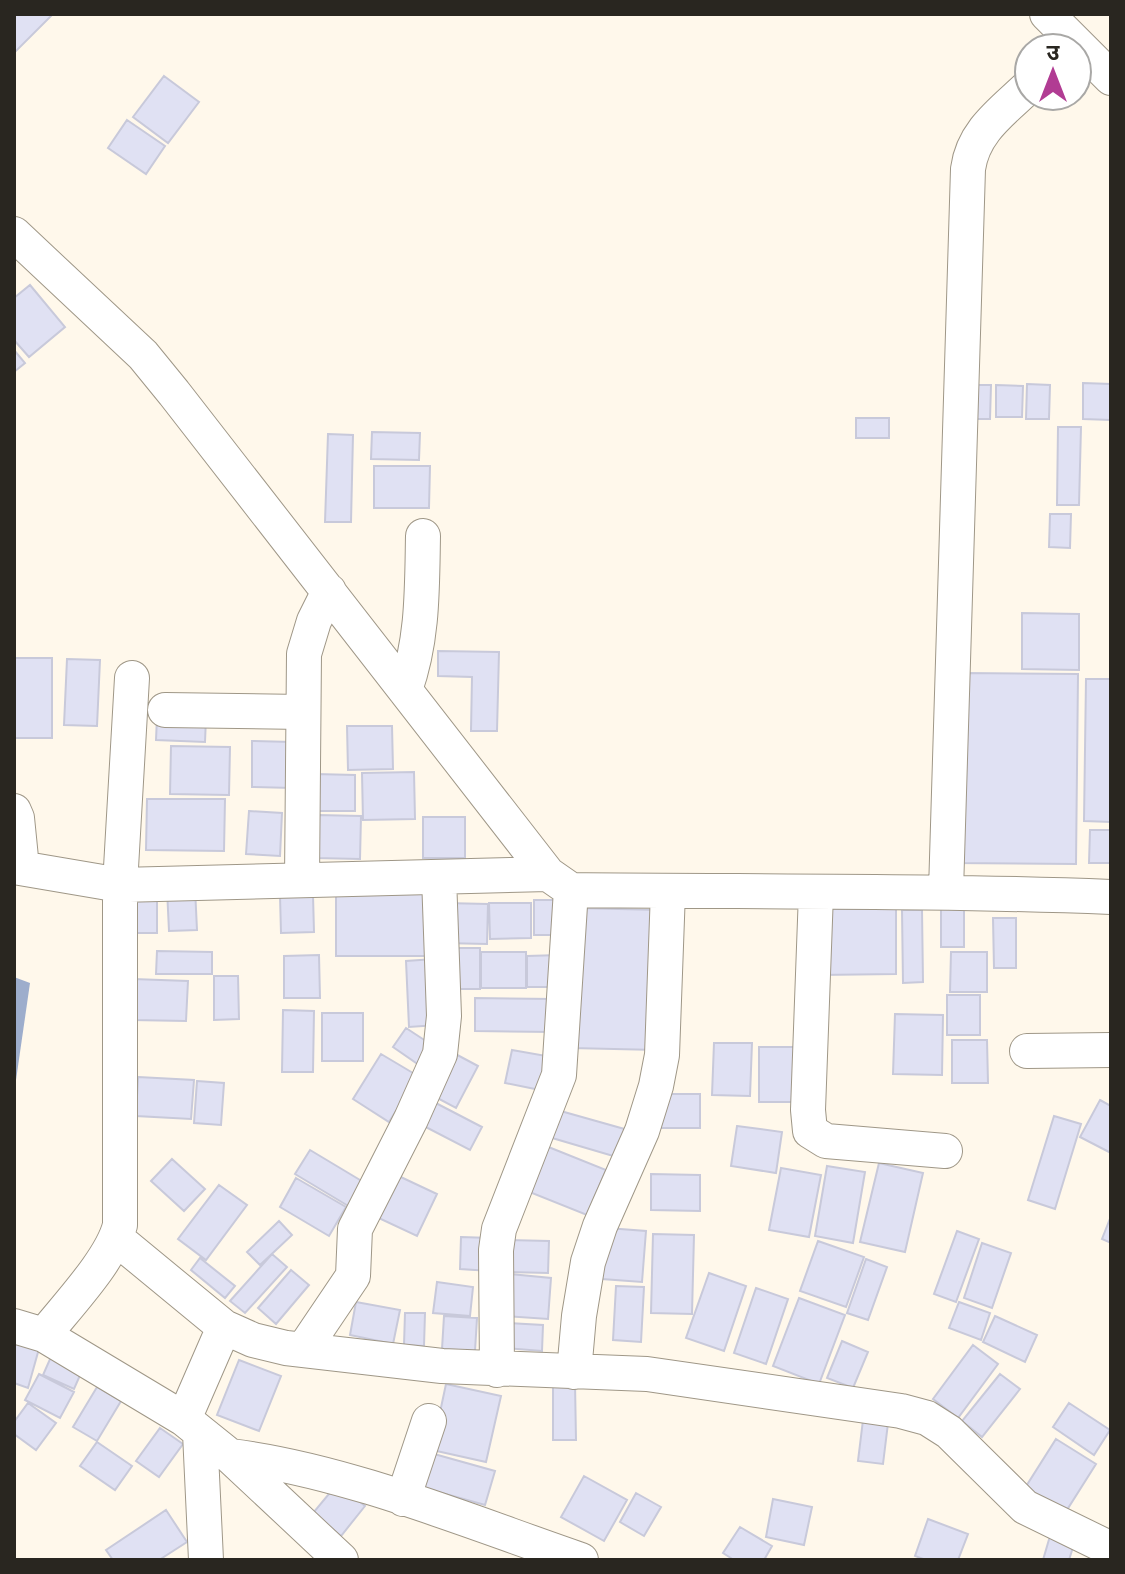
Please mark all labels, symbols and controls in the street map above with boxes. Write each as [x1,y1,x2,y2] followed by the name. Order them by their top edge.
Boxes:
[1013,32,1093,112] north arrow
[1047,40,1061,66] text: उ

